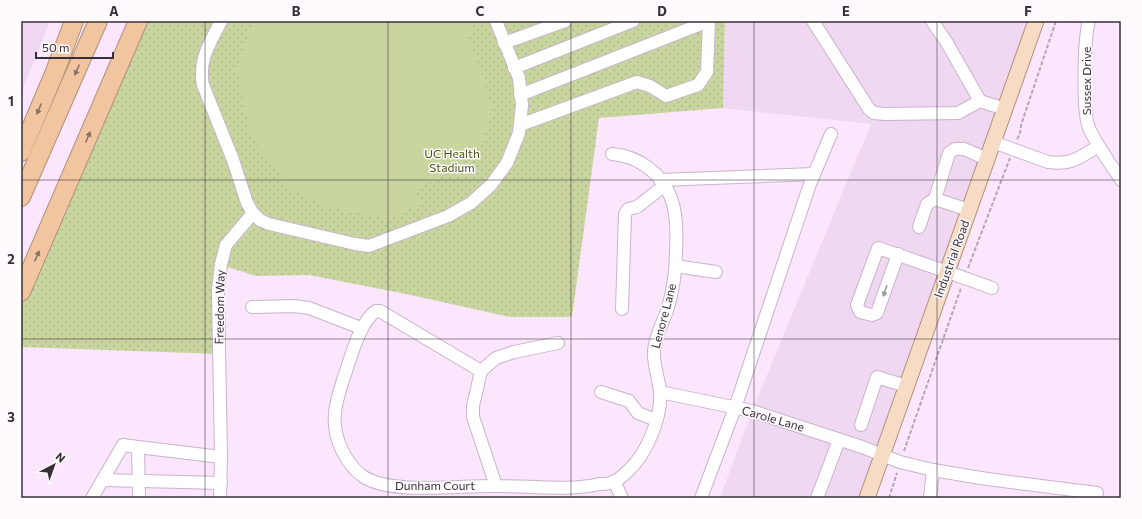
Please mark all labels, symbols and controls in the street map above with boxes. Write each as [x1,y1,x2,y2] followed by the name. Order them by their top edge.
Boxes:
[109,3,119,19] text: A
[292,3,301,19] text: B
[476,3,485,19] text: C
[657,3,667,19] text: D
[842,3,850,19] text: E
[1024,3,1032,19] text: F
[36,34,113,60] scale bar
[42,40,70,54] text: 50 m
[1079,47,1093,115] street label: Sussex Drive
[73,64,79,76] one-way arrow
[8,93,14,109] text: 1
[36,104,42,115] one-way arrow
[85,131,91,143] one-way arrow
[424,146,480,174] park label: UC Health Stadium
[931,218,972,299] street label: Industrial Road
[34,250,40,262] one-way arrow
[7,251,15,267] text: 2
[211,269,227,344] street label: Freedom Way
[648,282,678,350] street label: Lenore Lane
[882,286,888,298] one-way arrow
[740,402,806,434] street label: Carole Lane
[7,409,15,425] text: 3
[34,445,74,485] north arrow
[54,449,68,465] text: N
[395,478,475,492] street label: Dunham Court

